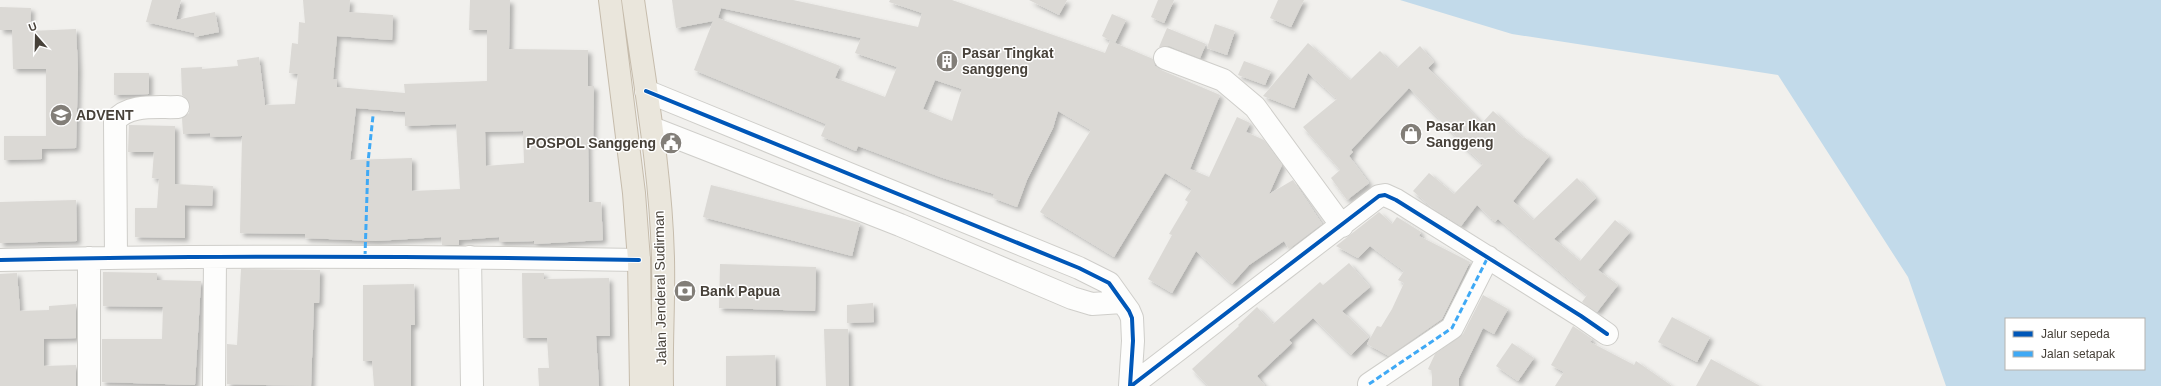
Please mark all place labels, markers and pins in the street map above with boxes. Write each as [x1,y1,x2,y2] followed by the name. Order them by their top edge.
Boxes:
[962,45,1054,77] place label: Pasar Tingkat sanggeng
[934,48,960,74] building icon: Pasar Tingkat sanggeng
[48,102,74,128] school or university icon: ADVENT
[76,107,134,123] place label: ADVENT
[1426,118,1496,150] place label: Pasar Ikan Sanggeng
[1398,121,1424,147] shop icon: Pasar Ikan Sanggeng
[658,130,684,156] public building icon: POSPOL Sanggeng
[526,135,656,151] place label: POSPOL Sanggeng
[672,278,698,304] bank icon: Bank Papua
[700,283,780,299] place label: Bank Papua

